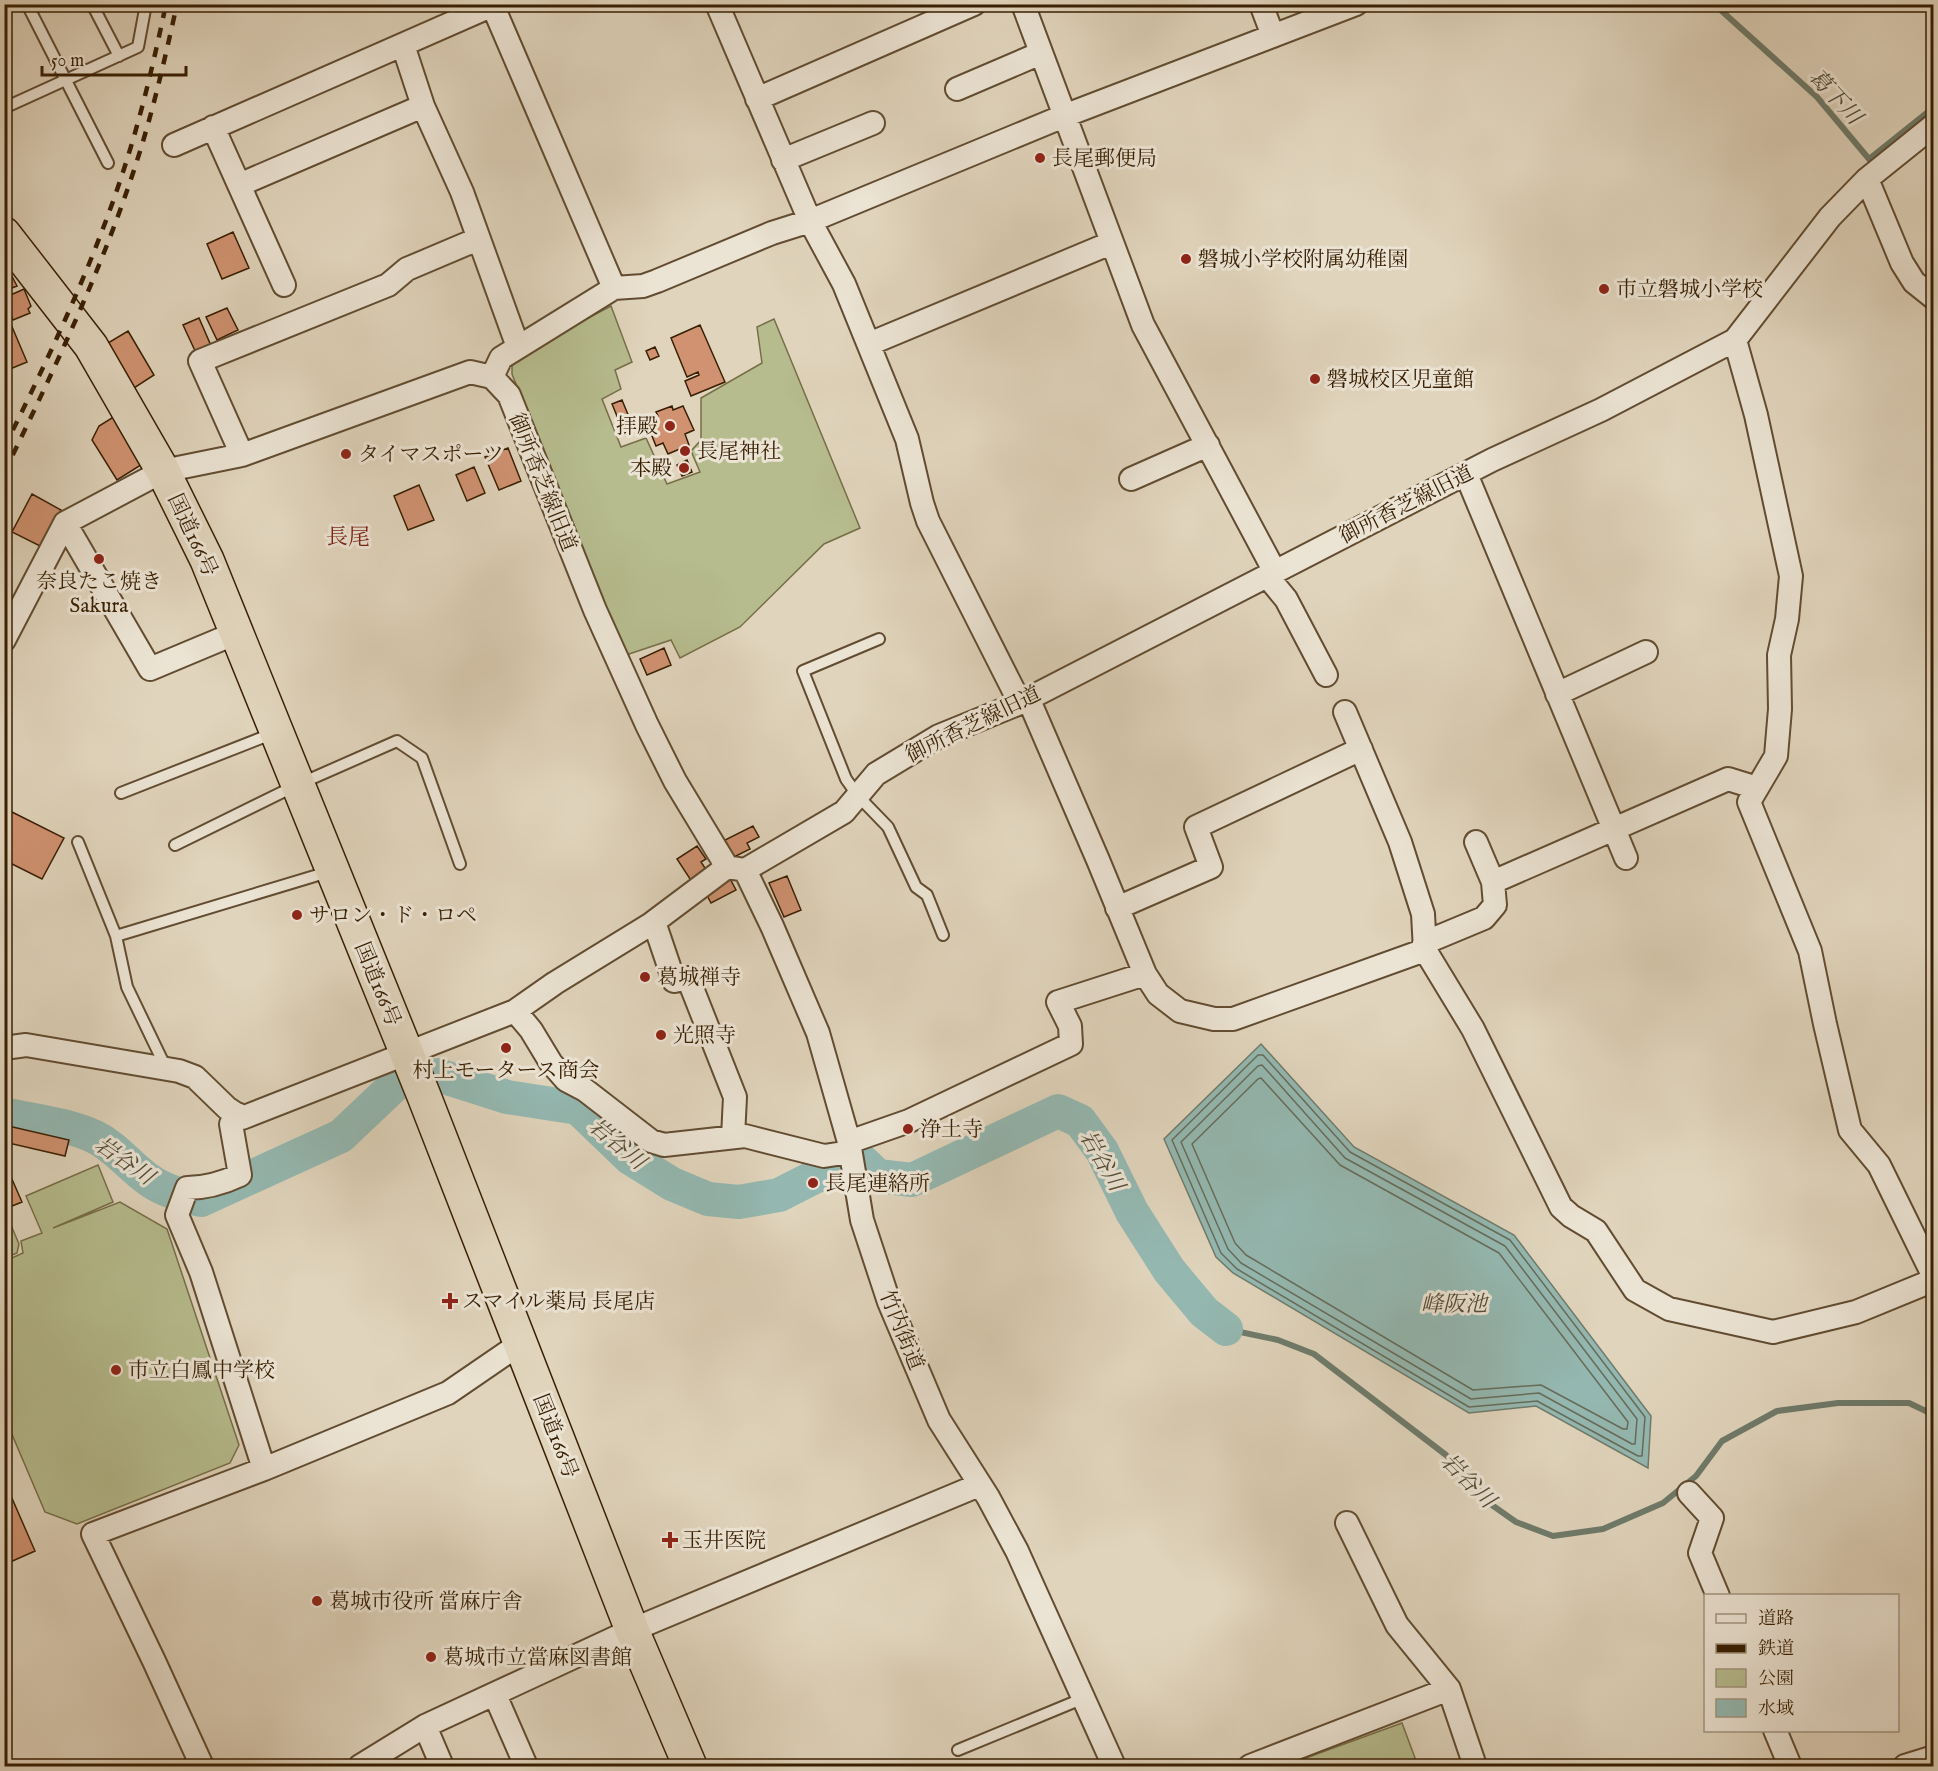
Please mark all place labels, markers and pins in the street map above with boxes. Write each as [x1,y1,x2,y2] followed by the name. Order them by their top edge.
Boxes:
[1052,146,1157,173] place label: 長尾郵便局
[1033,151,1047,165] marker: 長尾郵便局
[1198,247,1408,274] place label: 磐城小学校附属幼稚園
[1179,252,1193,266] marker: 磐城小学校附属幼稚園
[1616,277,1763,304] place label: 市立磐城小学校
[1597,282,1611,296] marker: 市立磐城小学校
[1327,367,1474,394] place label: 磐城校区児童館
[1308,372,1322,386] marker: 磐城校区児童館
[616,414,658,441] place label: 拝殿
[663,419,677,433] marker: 拝殿
[697,439,781,466] place label: 長尾神社
[358,442,504,469] place label: タイマスポーツ
[678,444,692,458] marker: 長尾神社
[339,447,353,461] marker: タイマスポーツ
[630,456,672,483] place label: 本殿
[677,461,691,475] marker: 本殿
[92,552,106,566] marker: 奈良たこ焼き Sakura
[36,569,162,620] place label: 奈良たこ焼き Sakura
[309,903,477,930] place label: サロン・ド・ロペ
[290,908,304,922] marker: サロン・ド・ロペ
[657,965,741,992] place label: 葛城禅寺
[638,970,652,984] marker: 葛城禅寺
[673,1023,736,1050] place label: 光照寺
[654,1028,668,1042] marker: 光照寺
[499,1041,513,1055] marker: 村上モータース商会
[412,1058,600,1085] place label: 村上モータース商会
[920,1117,983,1144] place label: 浄土寺
[901,1122,915,1136] marker: 浄土寺
[825,1171,930,1198] place label: 長尾連絡所
[806,1176,820,1190] marker: 長尾連絡所
[462,1289,655,1316] place label: スマイル薬局 長尾店
[443,1294,457,1308] marker: スマイル薬局 長尾店
[128,1358,275,1385] place label: 市立白鳳中学校
[109,1363,123,1377] marker: 市立白鳳中学校
[682,1528,766,1555] place label: 玉井医院
[663,1533,677,1547] marker: 玉井医院
[329,1589,523,1616] place label: 葛城市役所 當麻庁舎
[310,1594,324,1608] marker: 葛城市役所 當麻庁舎
[443,1645,632,1672] place label: 葛城市立當麻図書館
[424,1650,438,1664] marker: 葛城市立當麻図書館

